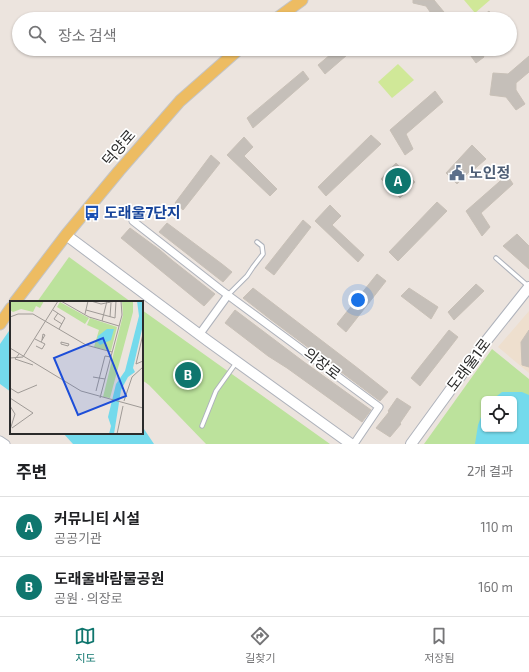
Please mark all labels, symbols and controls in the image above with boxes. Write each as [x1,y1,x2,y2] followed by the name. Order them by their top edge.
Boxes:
[12,12,517,56] search box
[26,23,48,45] icon: search
[58,26,117,44] text: 장소 검색
[98,126,139,169] street label: 덕양로
[469,163,510,181] place label: 노인정
[448,164,466,182] public building icon: 노인정
[385,166,411,196] pin: A
[104,203,181,221] place label: 도래울7단지
[83,204,101,222] bus stop icon: 도래울7단지
[348,290,368,310] your location
[10,301,143,434] inset map
[443,335,494,394] street label: 도래울1로
[301,344,345,383] street label: 의장로
[175,360,201,390] pin: B
[481,396,517,432] map controls
[481,396,517,432] button: locate
[16,461,47,481] text: 주변
[467,463,513,479] text: 2개 결과
[54,509,140,527] text: 커뮤니티 시설
[25,519,33,535] text: A
[481,519,513,535] text: 110 m
[54,530,102,546] text: 공공기관
[54,569,164,587] text: 도래울바람물공원
[25,579,33,595] text: B
[478,579,513,595] text: 160 m
[54,590,123,606] text: 공원 · 의장로
[74,625,96,665] tab: 지도
[245,625,276,665] tab: 길찾기
[424,625,455,665] tab: 저장됨

